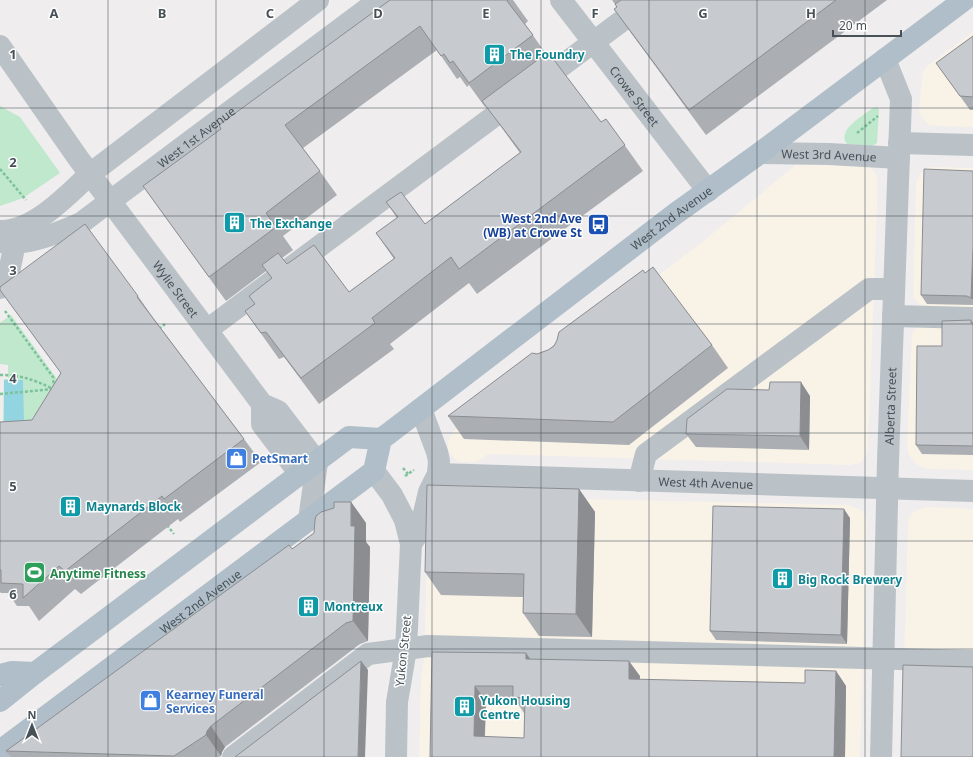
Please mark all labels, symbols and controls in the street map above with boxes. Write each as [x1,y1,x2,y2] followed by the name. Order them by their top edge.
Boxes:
[50,4,59,22] text: A
[158,4,166,22] text: B
[266,4,274,22] text: C
[373,4,383,22] text: D
[482,4,490,22] text: E
[591,4,599,22] text: F
[698,4,708,22] text: G
[806,4,816,22] text: H
[833,12,901,38] scale bar
[839,17,867,34] text: 20 m
[481,41,507,67] building icon: The Foundry
[9,45,17,63] text: 1
[510,46,585,63] place label: The Foundry
[606,62,664,130] street label: Crowe Street
[154,102,239,172] street label: West 1st Avenue
[781,145,877,165] street label: West 3rd Avenue
[9,153,17,171] text: 2
[627,181,716,254] street label: West 2nd Avenue
[221,210,247,236] building icon: The Exchange
[483,210,582,241] place label: West 2nd Ave (WB) at Crowe St
[585,212,611,238] bus stop icon: West 2nd Ave (WB) at Crowe St
[250,215,332,232] place label: The Exchange
[149,257,203,321] street label: Wylie Street
[9,261,17,279] text: 3
[880,366,900,445] street label: Alberta Street
[9,369,17,387] text: 4
[223,445,249,471] shop icon: PetSmart
[252,450,308,467] place label: PetSmart
[658,473,754,493] street label: West 4th Avenue
[9,477,17,495] text: 5
[58,493,84,519] building icon: Maynards Block
[86,498,181,515] place label: Maynards Block
[22,560,48,586] sports icon: Anytime Fitness
[50,565,146,582] place label: Anytime Fitness
[156,565,245,637] street label: West 2nd Avenue
[770,566,796,592] building icon: Big Rock Brewery
[798,571,902,588] place label: Big Rock Brewery
[9,585,17,603] text: 6
[296,593,322,619] building icon: Montreux
[324,598,383,615] place label: Montreux
[391,614,415,687] street label: Yukon Street
[166,686,264,717] place label: Kearney Funeral Services
[138,688,164,714] shop icon: Kearney Funeral Services
[480,692,570,723] place label: Yukon Housing Centre
[451,694,477,720] building icon: Yukon Housing Centre
[12,705,52,745] north arrow
[28,707,36,722] text: N

